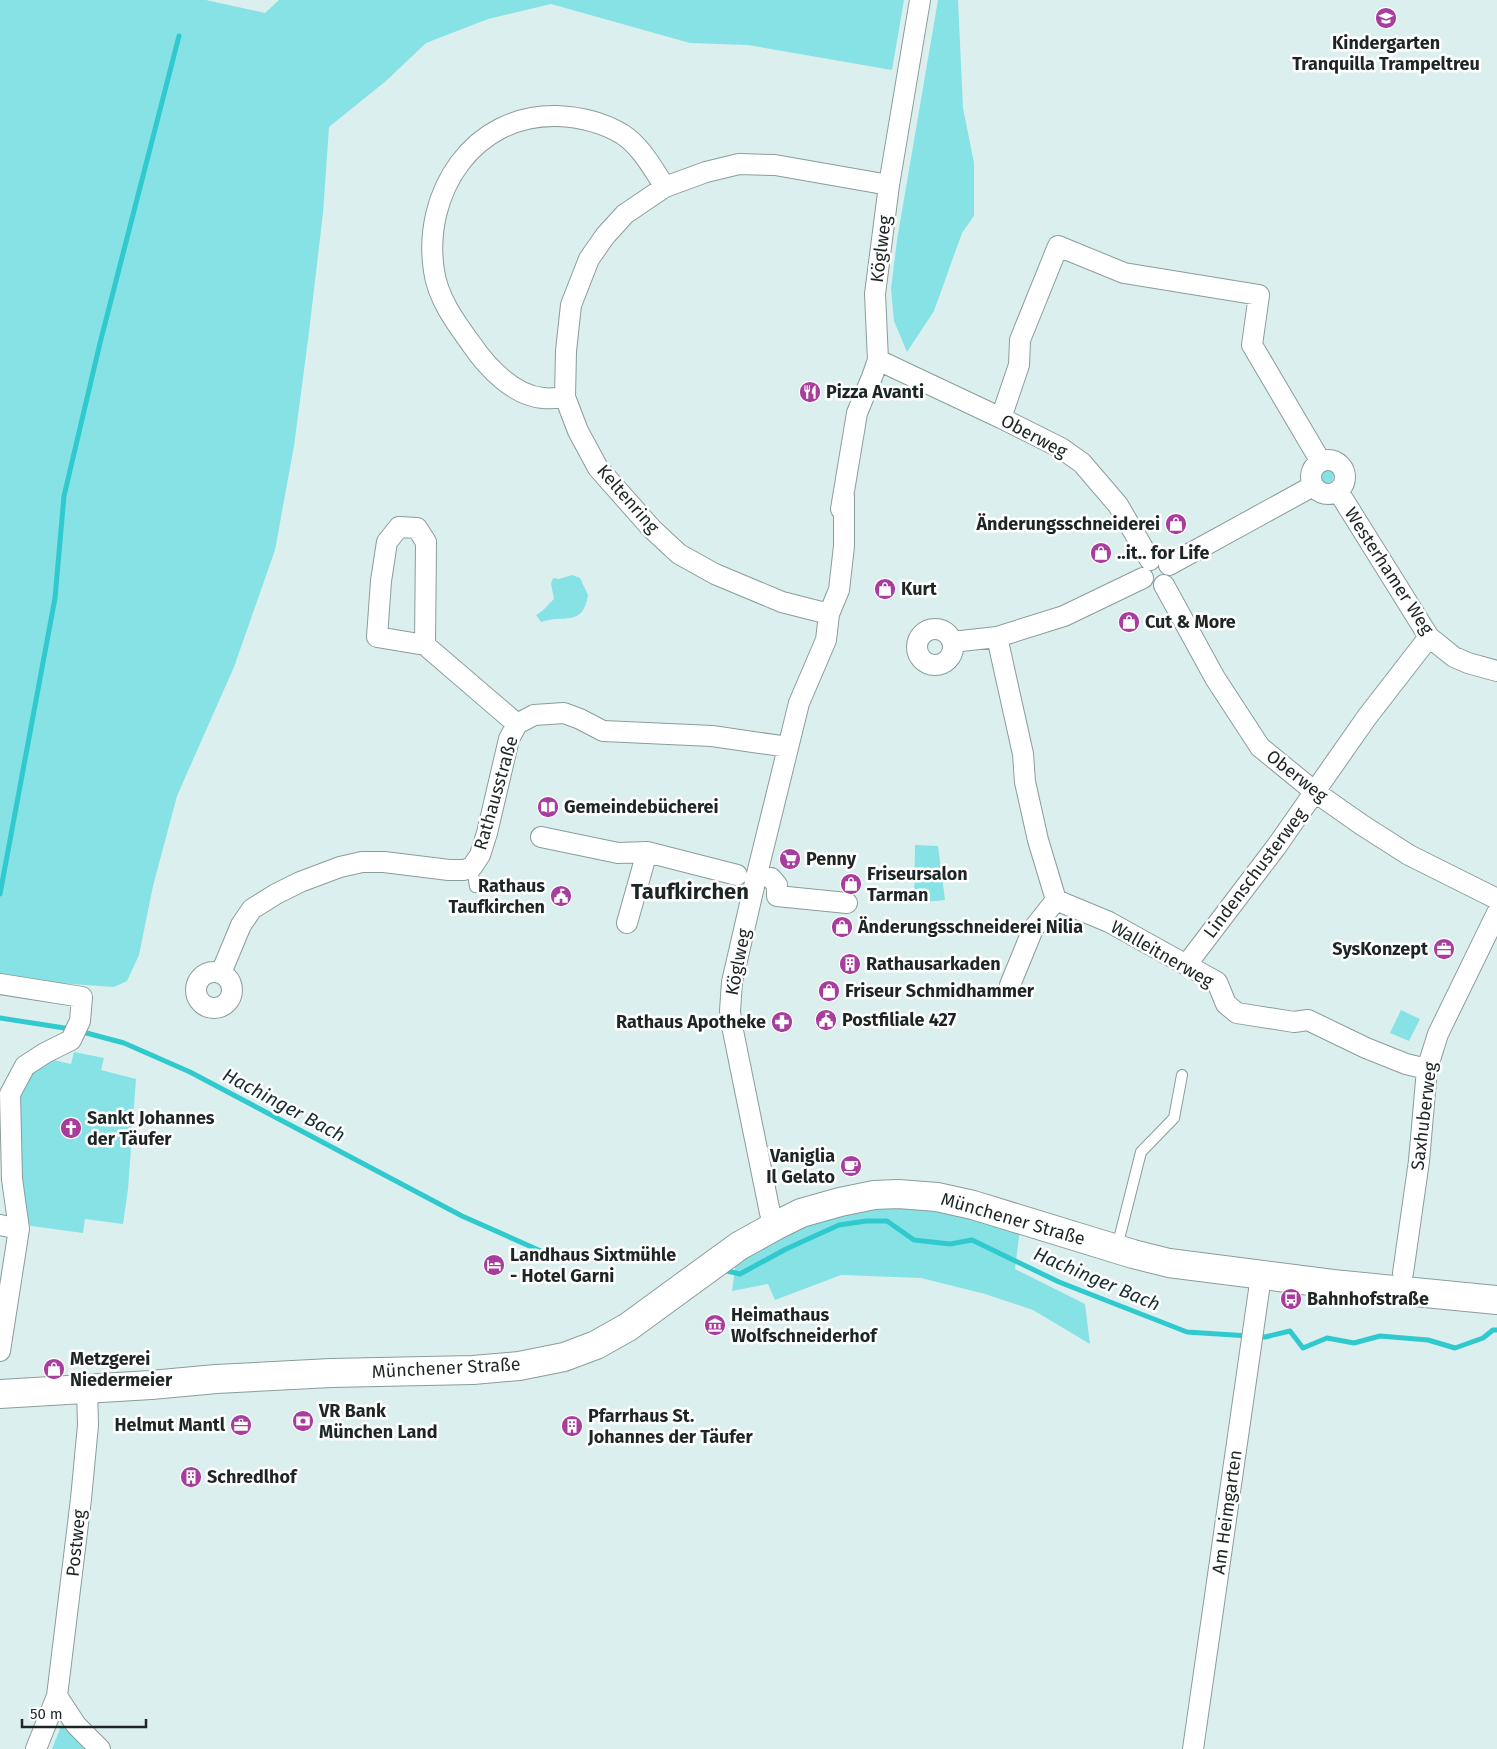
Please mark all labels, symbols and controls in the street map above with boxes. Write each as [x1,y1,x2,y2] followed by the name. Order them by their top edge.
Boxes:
[1374,6,1398,30] school or university icon: Kindergarten Tranquilla Trampeltreu
[1292,32,1480,75] place label: Kindergarten Tranquilla Trampeltreu
[866,213,896,284] street label: Köglweg
[798,380,822,404] restaurant icon: Pizza Avanti
[826,381,924,403] place label: Pizza Avanti
[997,409,1072,463] street label: Oberweg
[592,460,664,538] street label: Keltenring
[1340,503,1439,639] street label: Westerhamer Weg
[1164,512,1188,536] shop icon: Änderungsschneiderei
[976,513,1160,535] place label: Änderungsschneiderei
[1089,541,1113,565] shop icon: ..it.. for Life
[1117,542,1209,564] place label: ..it.. for Life
[873,577,897,601] shop icon: Kurt
[901,578,938,600] place label: Kurt
[1117,610,1141,634] shop icon: Cut & More
[1145,611,1236,633] place label: Cut & More
[469,733,523,853] street label: Rathausstraße
[1262,745,1333,807] street label: Oberweg
[536,795,560,819] library icon: Gemeindebücherei
[564,796,719,818] place label: Gemeindebücherei
[1199,803,1311,942] street label: Lindenschusterweg
[778,847,802,871] supermarket icon: Penny
[806,848,857,870] place label: Penny
[867,863,968,906] place label: Friseursalon Tarman
[839,872,863,896] shop icon: Friseursalon Tarman
[449,875,545,918] place label: Rathaus Taufkirchen
[631,878,749,905] district label: Taufkirchen
[549,884,573,908] public building icon: Rathaus Taufkirchen
[830,915,854,939] shop icon: Änderungsschneiderei Nilia
[857,916,1083,938] place label: Änderungsschneiderei Nilia
[1107,916,1218,993] street label: Walleitnerweg
[721,926,755,997] street label: Köglweg
[1432,937,1456,961] office icon: SysKonzept
[1332,938,1429,960] place label: SysKonzept
[838,952,862,976] building icon: Rathausarkaden
[866,953,1001,975] place label: Rathausarkaden
[817,979,841,1003] shop icon: Friseur Schmidhammer
[845,980,1035,1002] place label: Friseur Schmidhammer
[814,1008,838,1032] public building icon: Postfiliale 427
[842,1009,957,1031] place label: Postfiliale 427
[770,1010,794,1034] pharmacy icon: Rathaus Apotheke
[616,1011,766,1033] place label: Rathaus Apotheke
[1406,1060,1442,1171] street label: Saxhuberweg
[219,1063,349,1147] water label: Hachinger Bach
[87,1107,215,1150] place label: Sankt Johannes der Täufer
[59,1116,83,1140] church icon: Sankt Johannes der Täufer
[766,1145,835,1188] place label: Vaniglia Il Gelato
[839,1154,863,1178] cafe icon: Vaniglia Il Gelato
[938,1188,1088,1250] street label: Münchener Straße
[1030,1242,1164,1316] water label: Hachinger Bach
[510,1244,676,1287] place label: Landhaus Sixtmühle - Hotel Garni
[482,1253,506,1277] hotel icon: Landhaus Sixtmühle - Hotel Garni
[1279,1287,1303,1311] bus stop icon: Bahnhofstraße
[1307,1288,1429,1310] place label: Bahnhofstraße
[731,1304,878,1347] place label: Heimathaus Wolfschneiderhof
[703,1313,727,1337] museum icon: Heimathaus Wolfschneiderhof
[70,1348,173,1391] place label: Metzgerei Niedermeier
[371,1353,521,1383] street label: Münchener Straße
[42,1357,66,1381] shop icon: Metzgerei Niedermeier
[318,1400,438,1443] place label: VR Bank München Land
[587,1405,753,1448] place label: Pfarrhaus St. Johannes der Täufer
[291,1409,315,1433] bank icon: VR Bank München Land
[229,1413,253,1437] office icon: Helmut Mantl
[114,1414,226,1436] place label: Helmut Mantl
[560,1414,584,1438] building icon: Pfarrhaus St. Johannes der Täufer
[1207,1448,1247,1576] street label: Am Heimgarten
[179,1465,203,1489] building icon: Schredlhof
[207,1466,298,1488] place label: Schredlhof
[62,1508,91,1578] street label: Postweg
[22,1696,146,1728] scale bar
[30,1705,63,1723] text: 50 m

